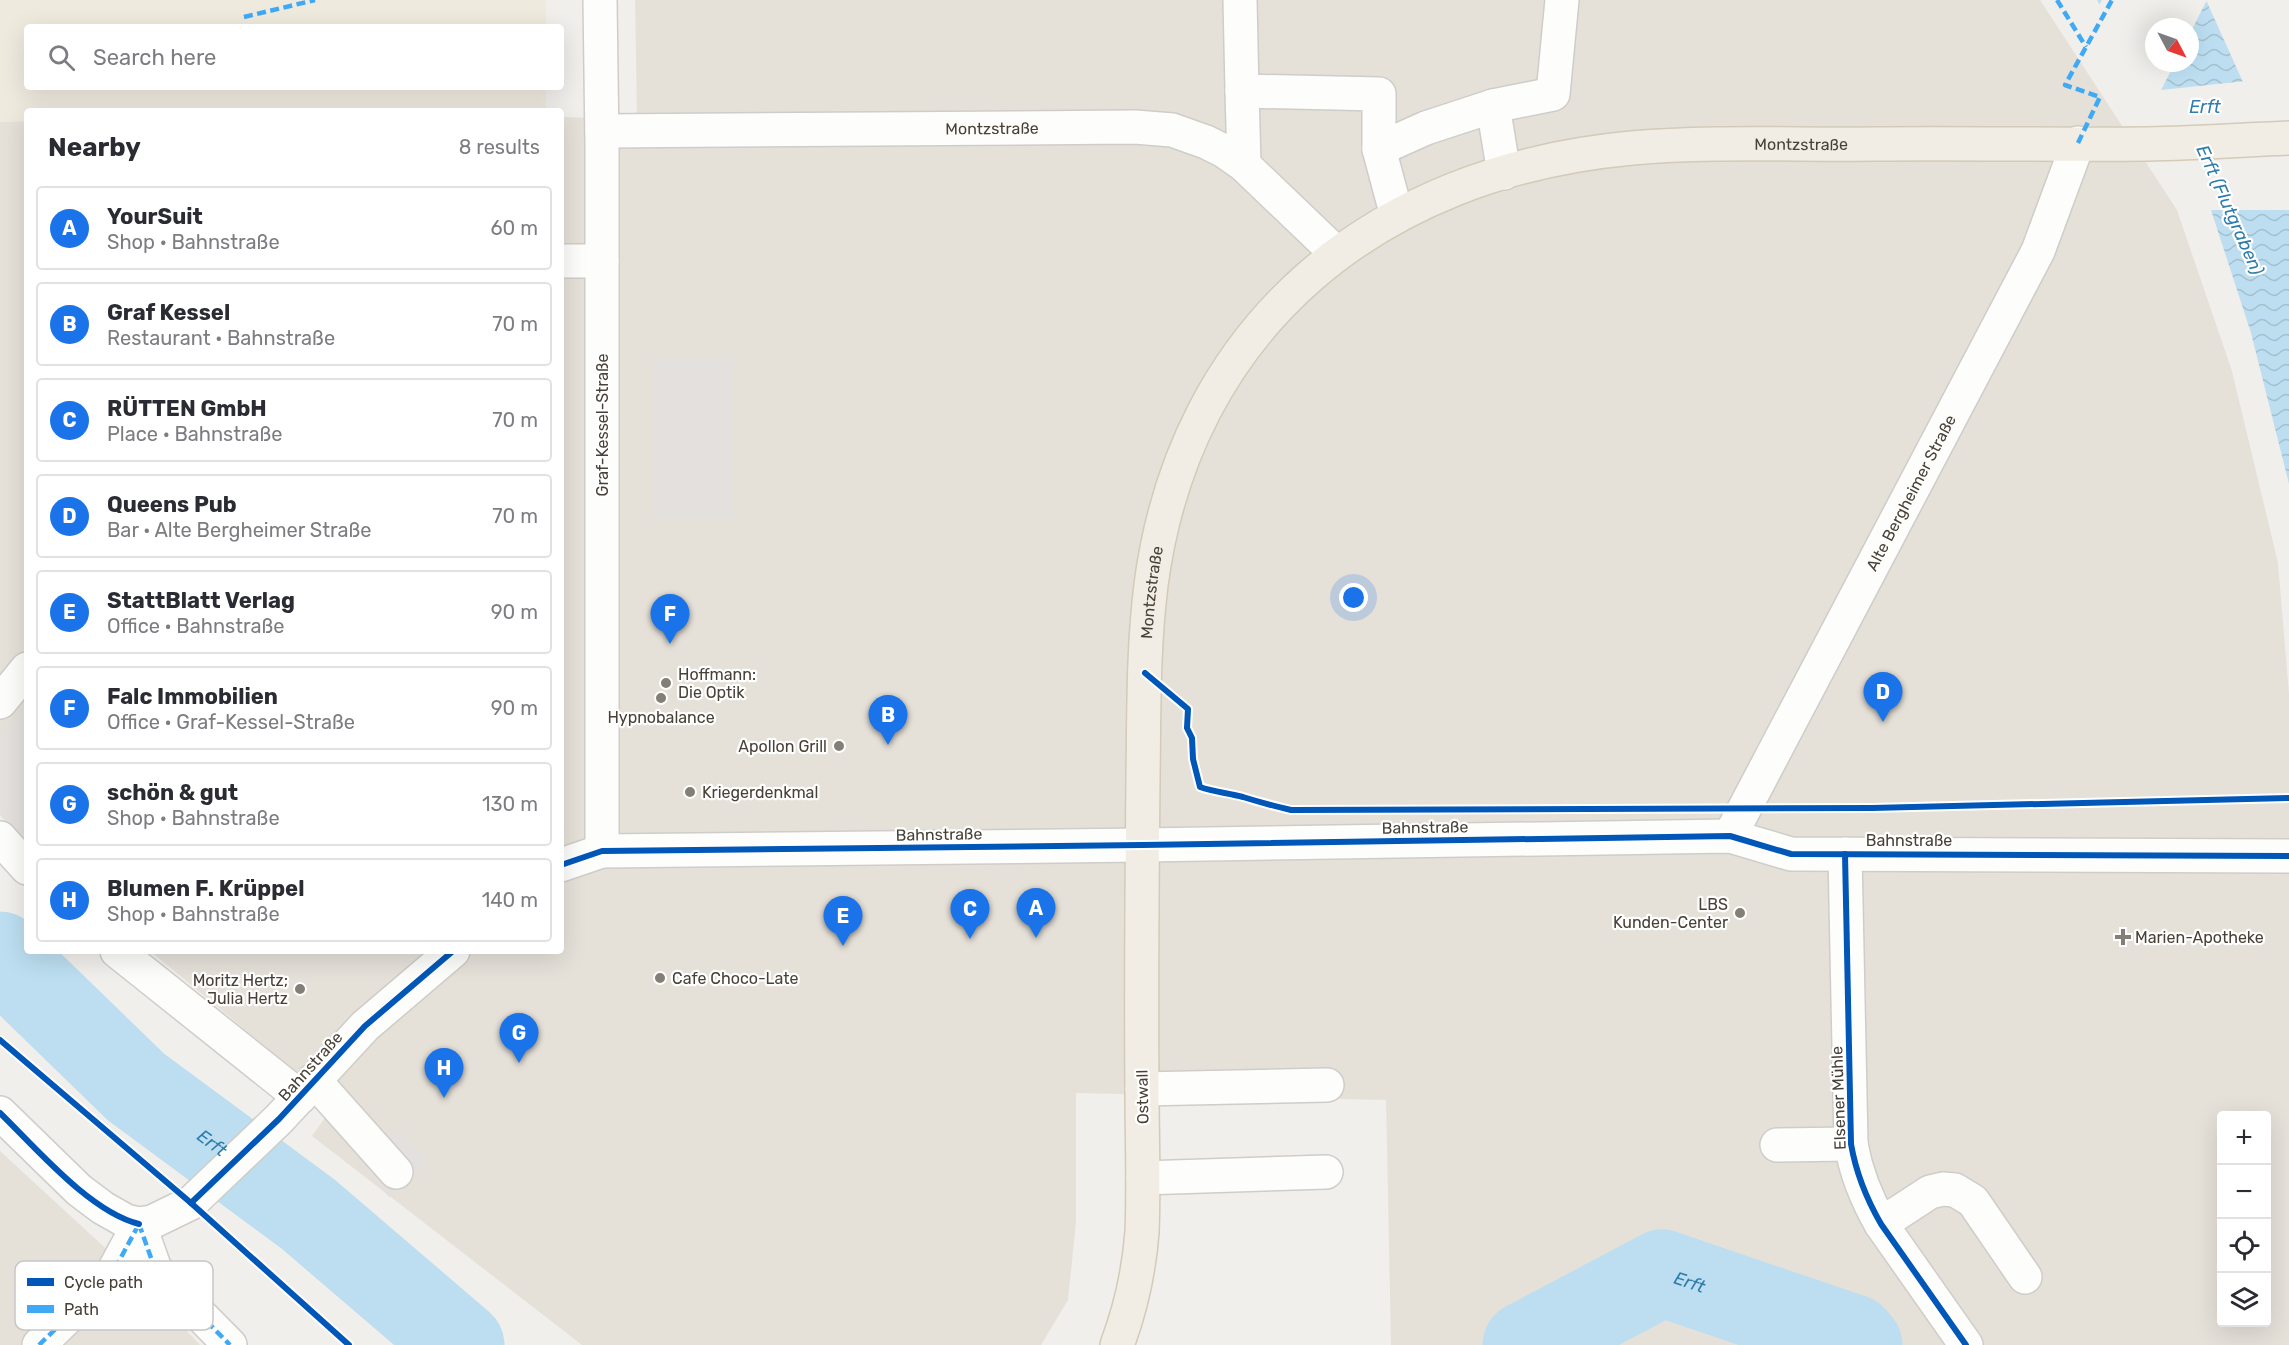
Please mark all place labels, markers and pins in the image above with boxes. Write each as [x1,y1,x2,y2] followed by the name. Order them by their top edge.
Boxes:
[650,594,690,644] pin: F
[678,665,756,702] place label: Hoffmann: Die Optik
[1864,672,1902,722] pin: D
[659,676,673,690] marker: Hoffmann: Die Optik
[654,691,668,705] marker: Hypnobalance
[868,696,908,745] pin: B
[607,708,715,727] place label: Hypnobalance
[738,737,827,756] place label: Apollon Grill
[832,739,846,753] marker: Apollon Grill
[702,783,818,802] place label: Kriegerdenkmal
[683,785,697,799] marker: Kriegerdenkmal
[1016,888,1056,938] pin: A
[950,890,990,939] pin: C
[1613,895,1728,932] place label: LBS Kunden-Center
[824,896,862,946] pin: E
[1733,906,1747,920] marker: LBS Kunden-Center
[2135,928,2264,947] place label: Marien-Apotheke
[2116,930,2130,944] marker: Marien-Apotheke
[672,969,799,988] place label: Cafe Choco-Late
[193,971,288,1008] place label: Moritz Hertz; Julia Hertz
[653,971,667,985] marker: Cafe Choco-Late
[293,982,307,996] marker: Moritz Hertz; Julia Hertz
[500,1014,538,1063] pin: G
[424,1048,464,1098] pin: H

